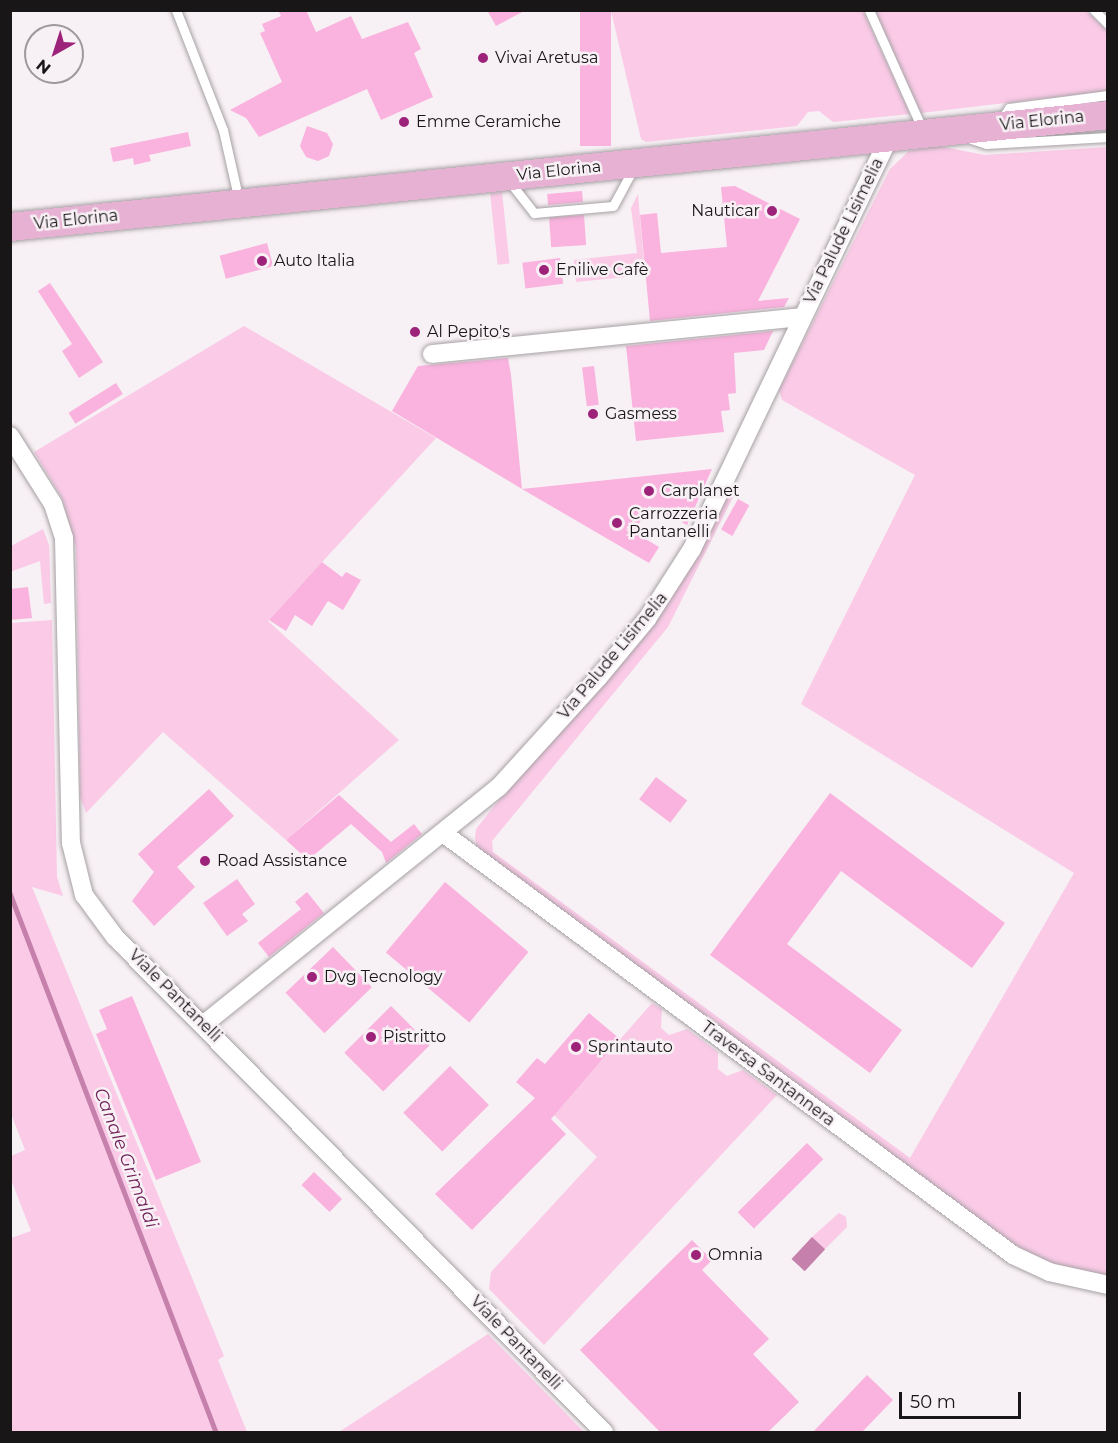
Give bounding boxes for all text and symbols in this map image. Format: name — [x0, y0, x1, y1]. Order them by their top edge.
north arrow — [24, 24, 84, 84]
place label: Vivai Aretusa — [495, 48, 598, 68]
marker: Vivai Aretusa — [476, 51, 490, 65]
text: N — [33, 55, 55, 78]
street label: Via Elorina — [999, 107, 1085, 135]
place label: Emme Ceramiche — [416, 112, 561, 132]
marker: Emme Ceramiche — [397, 115, 411, 129]
street label: Via Palude Lisimelia — [800, 155, 888, 307]
street label: Via Elorina — [516, 157, 602, 185]
place label: Nauticar — [691, 201, 760, 221]
marker: Nauticar — [765, 204, 779, 218]
street label: Via Elorina — [33, 206, 119, 234]
place label: Auto Italia — [274, 251, 355, 271]
marker: Auto Italia — [255, 254, 269, 268]
place label: Enilive Cafè — [556, 260, 648, 280]
marker: Enilive Cafè — [537, 263, 551, 277]
place label: Al Pepito's — [427, 322, 510, 342]
marker: Al Pepito's — [408, 325, 422, 339]
place label: Gasmess — [605, 404, 677, 424]
marker: Gasmess — [586, 407, 600, 421]
place label: Carplanet — [661, 481, 740, 501]
marker: Carplanet — [642, 484, 656, 498]
place label: Carrozzeria Pantanelli — [629, 504, 718, 542]
marker: Carrozzeria Pantanelli — [610, 516, 624, 530]
street label: Via Palude Lisimelia — [554, 589, 672, 723]
place label: Road Assistance — [217, 851, 347, 871]
marker: Road Assistance — [198, 854, 212, 868]
street label: Viale Pantanelli — [125, 946, 225, 1046]
place label: Dvg Tecnology — [324, 967, 443, 987]
marker: Dvg Tecnology — [305, 970, 319, 984]
street label: Traversa Santannera — [697, 1018, 839, 1130]
place label: Pistritto — [383, 1027, 446, 1047]
marker: Pistritto — [364, 1030, 378, 1044]
place label: Sprintauto — [588, 1037, 673, 1057]
marker: Sprintauto — [569, 1040, 583, 1054]
water label: Canale Grimaldi — [89, 1085, 163, 1231]
place label: Omnia — [708, 1245, 763, 1265]
marker: Omnia — [689, 1248, 703, 1262]
street label: Viale Pantanelli — [466, 1292, 566, 1394]
scale bar — [902, 1380, 1024, 1418]
text: 50 m — [910, 1391, 956, 1413]

